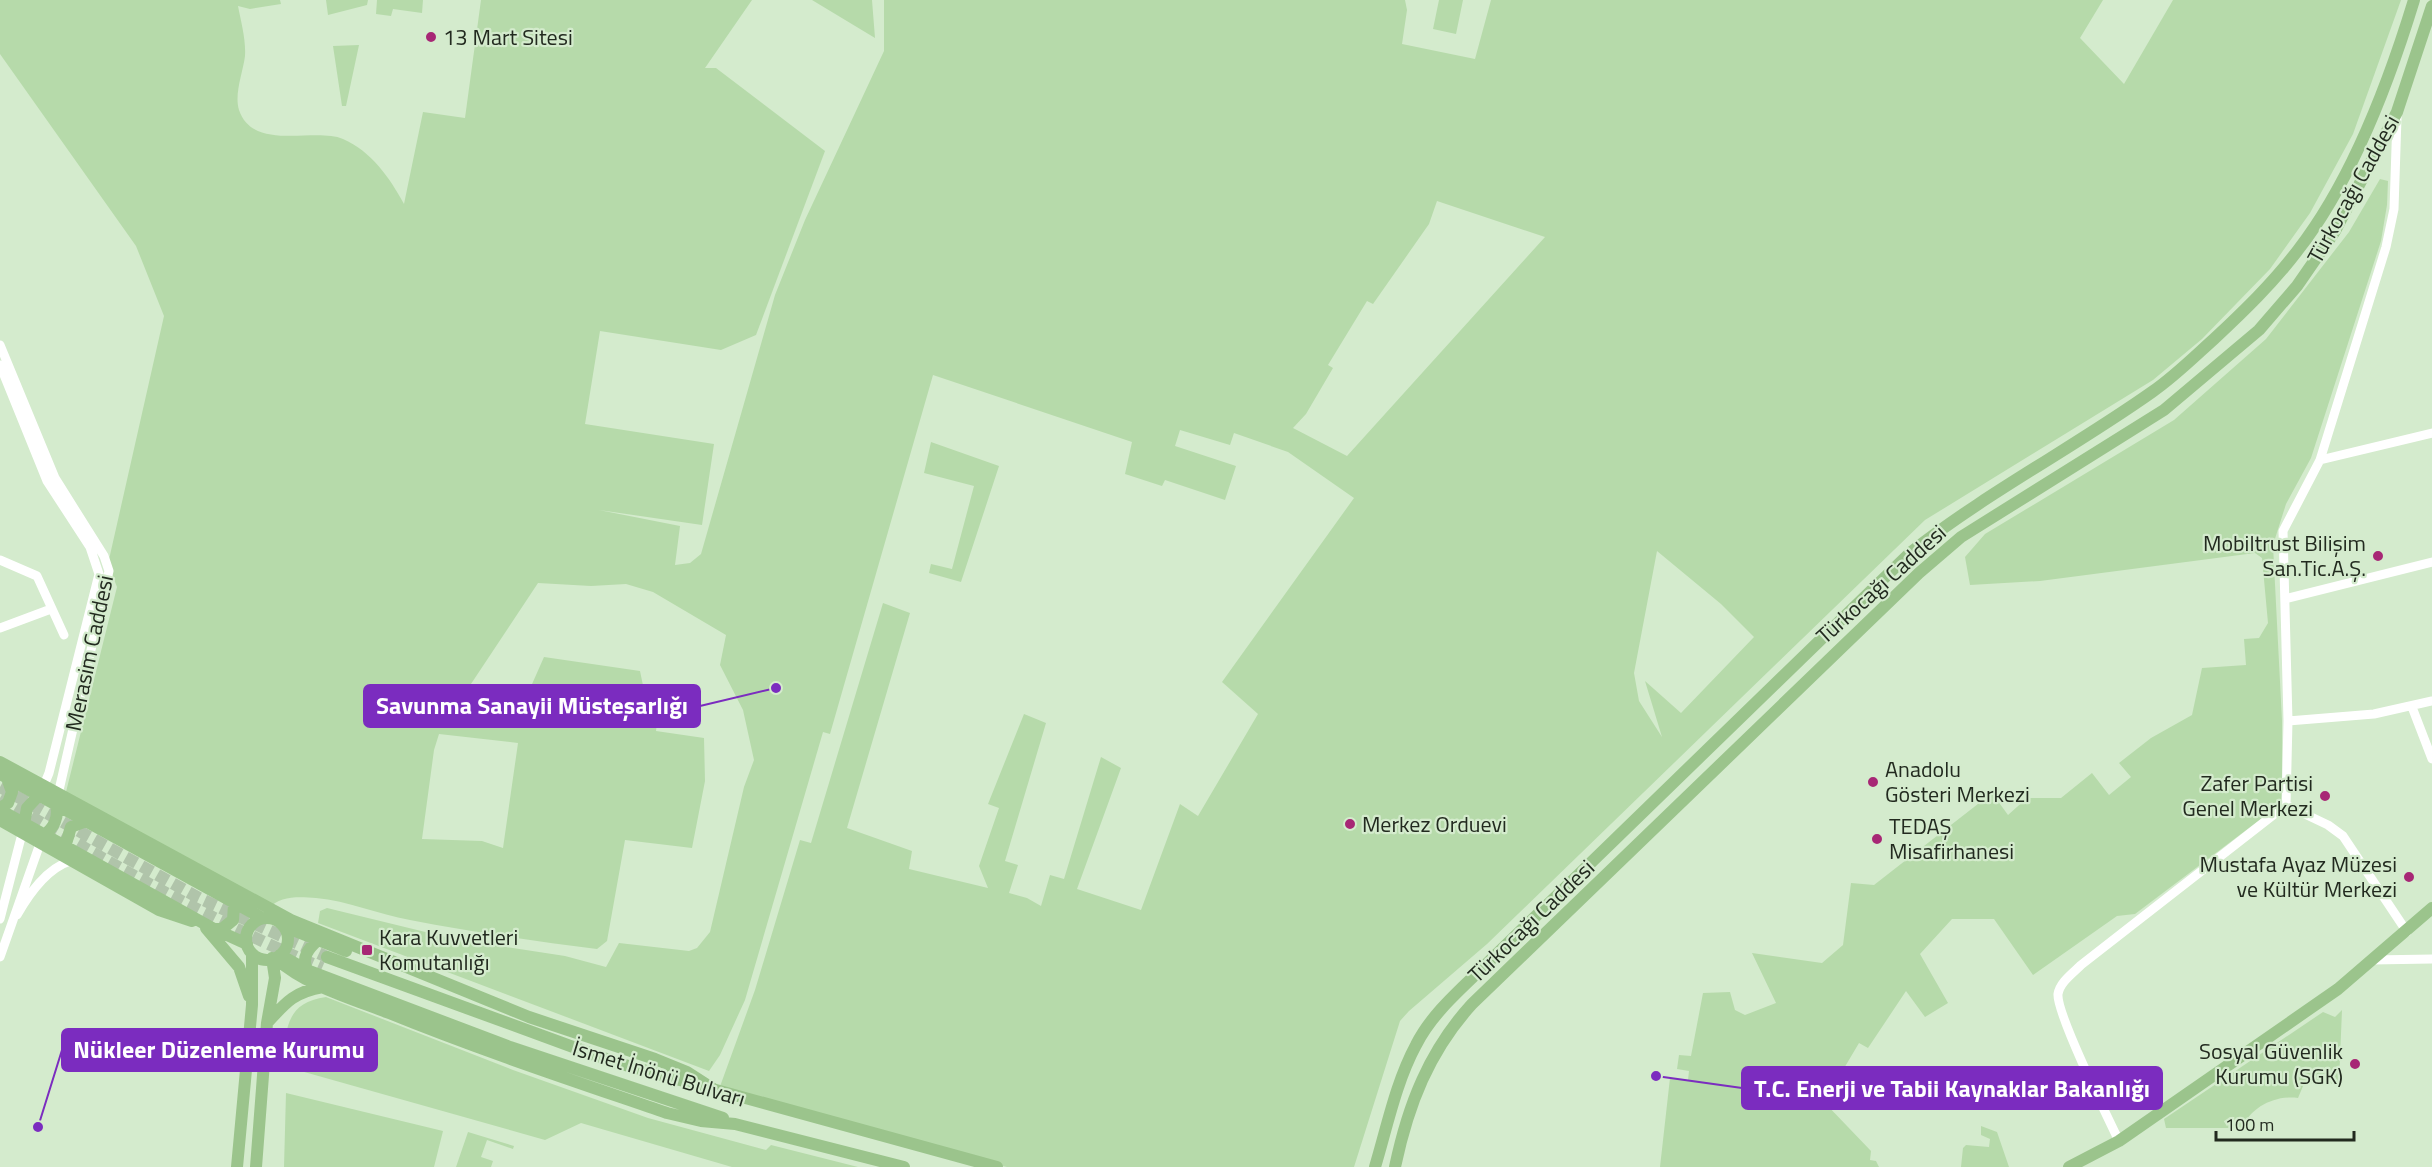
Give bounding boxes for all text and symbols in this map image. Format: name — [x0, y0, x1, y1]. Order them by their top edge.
place label: 13 Mart Sitesi — [443, 20, 573, 54]
marker: 13 Mart Sitesi — [424, 30, 438, 44]
street label: Türkocağı Caddesi — [2298, 109, 2408, 269]
street label: Türkocağı Caddesi — [1808, 516, 1954, 652]
place label: Mobiltrust Bilişim San.Tic.A.Ş. — [2203, 526, 2366, 585]
marker: Mobiltrust Bilişim San.Tic.A.Ş. — [2371, 549, 2385, 563]
street label: Merasim Caddesi — [56, 572, 122, 734]
callout: Savunma Sanayii Müsteşarlığı — [364, 685, 700, 727]
text: Savunma Sanayii Müsteşarlığı — [376, 687, 688, 723]
place label: Anadolu Gösteri Merkezi — [1885, 752, 2030, 811]
place label: Zafer Partisi Genel Merkezi — [2182, 766, 2313, 825]
marker: Anadolu Gösteri Merkezi — [1866, 775, 1880, 789]
marker: Zafer Partisi Genel Merkezi — [2318, 789, 2332, 803]
place label: Merkez Orduevi — [1362, 807, 1507, 841]
place label: TEDAŞ Misafirhanesi — [1889, 809, 2014, 868]
marker: Merkez Orduevi — [1343, 817, 1357, 831]
marker: TEDAŞ Misafirhanesi — [1870, 832, 1884, 846]
place label: Mustafa Ayaz Müzesi ve Kültür Merkezi — [2199, 847, 2397, 906]
street label: Türkocağı Caddesi — [1460, 852, 1602, 990]
marker: Mustafa Ayaz Müzesi ve Kültür Merkezi — [2402, 870, 2416, 884]
place label: Kara Kuvvetleri Komutanlığı — [379, 920, 518, 979]
marker: Kara Kuvvetleri Komutanlığı — [360, 943, 374, 957]
callout: Nükleer Düzenleme Kurumu — [62, 1029, 377, 1071]
text: Nükleer Düzenleme Kurumu — [73, 1031, 365, 1067]
street label: İsmet İnönü Bulvarı — [568, 1031, 750, 1115]
place label: Sosyal Güvenlik Kurumu (SGK) — [2199, 1034, 2343, 1093]
marker: Sosyal Güvenlik Kurumu (SGK) — [2348, 1057, 2362, 1071]
callout: T.C. Enerji ve Tabii Kaynaklar Bakanlığı — [1742, 1067, 2162, 1109]
text: T.C. Enerji ve Tabii Kaynaklar Bakanlığı — [1754, 1070, 2150, 1106]
scale bar — [2216, 1104, 2354, 1142]
text: 100 m — [2225, 1111, 2274, 1138]

